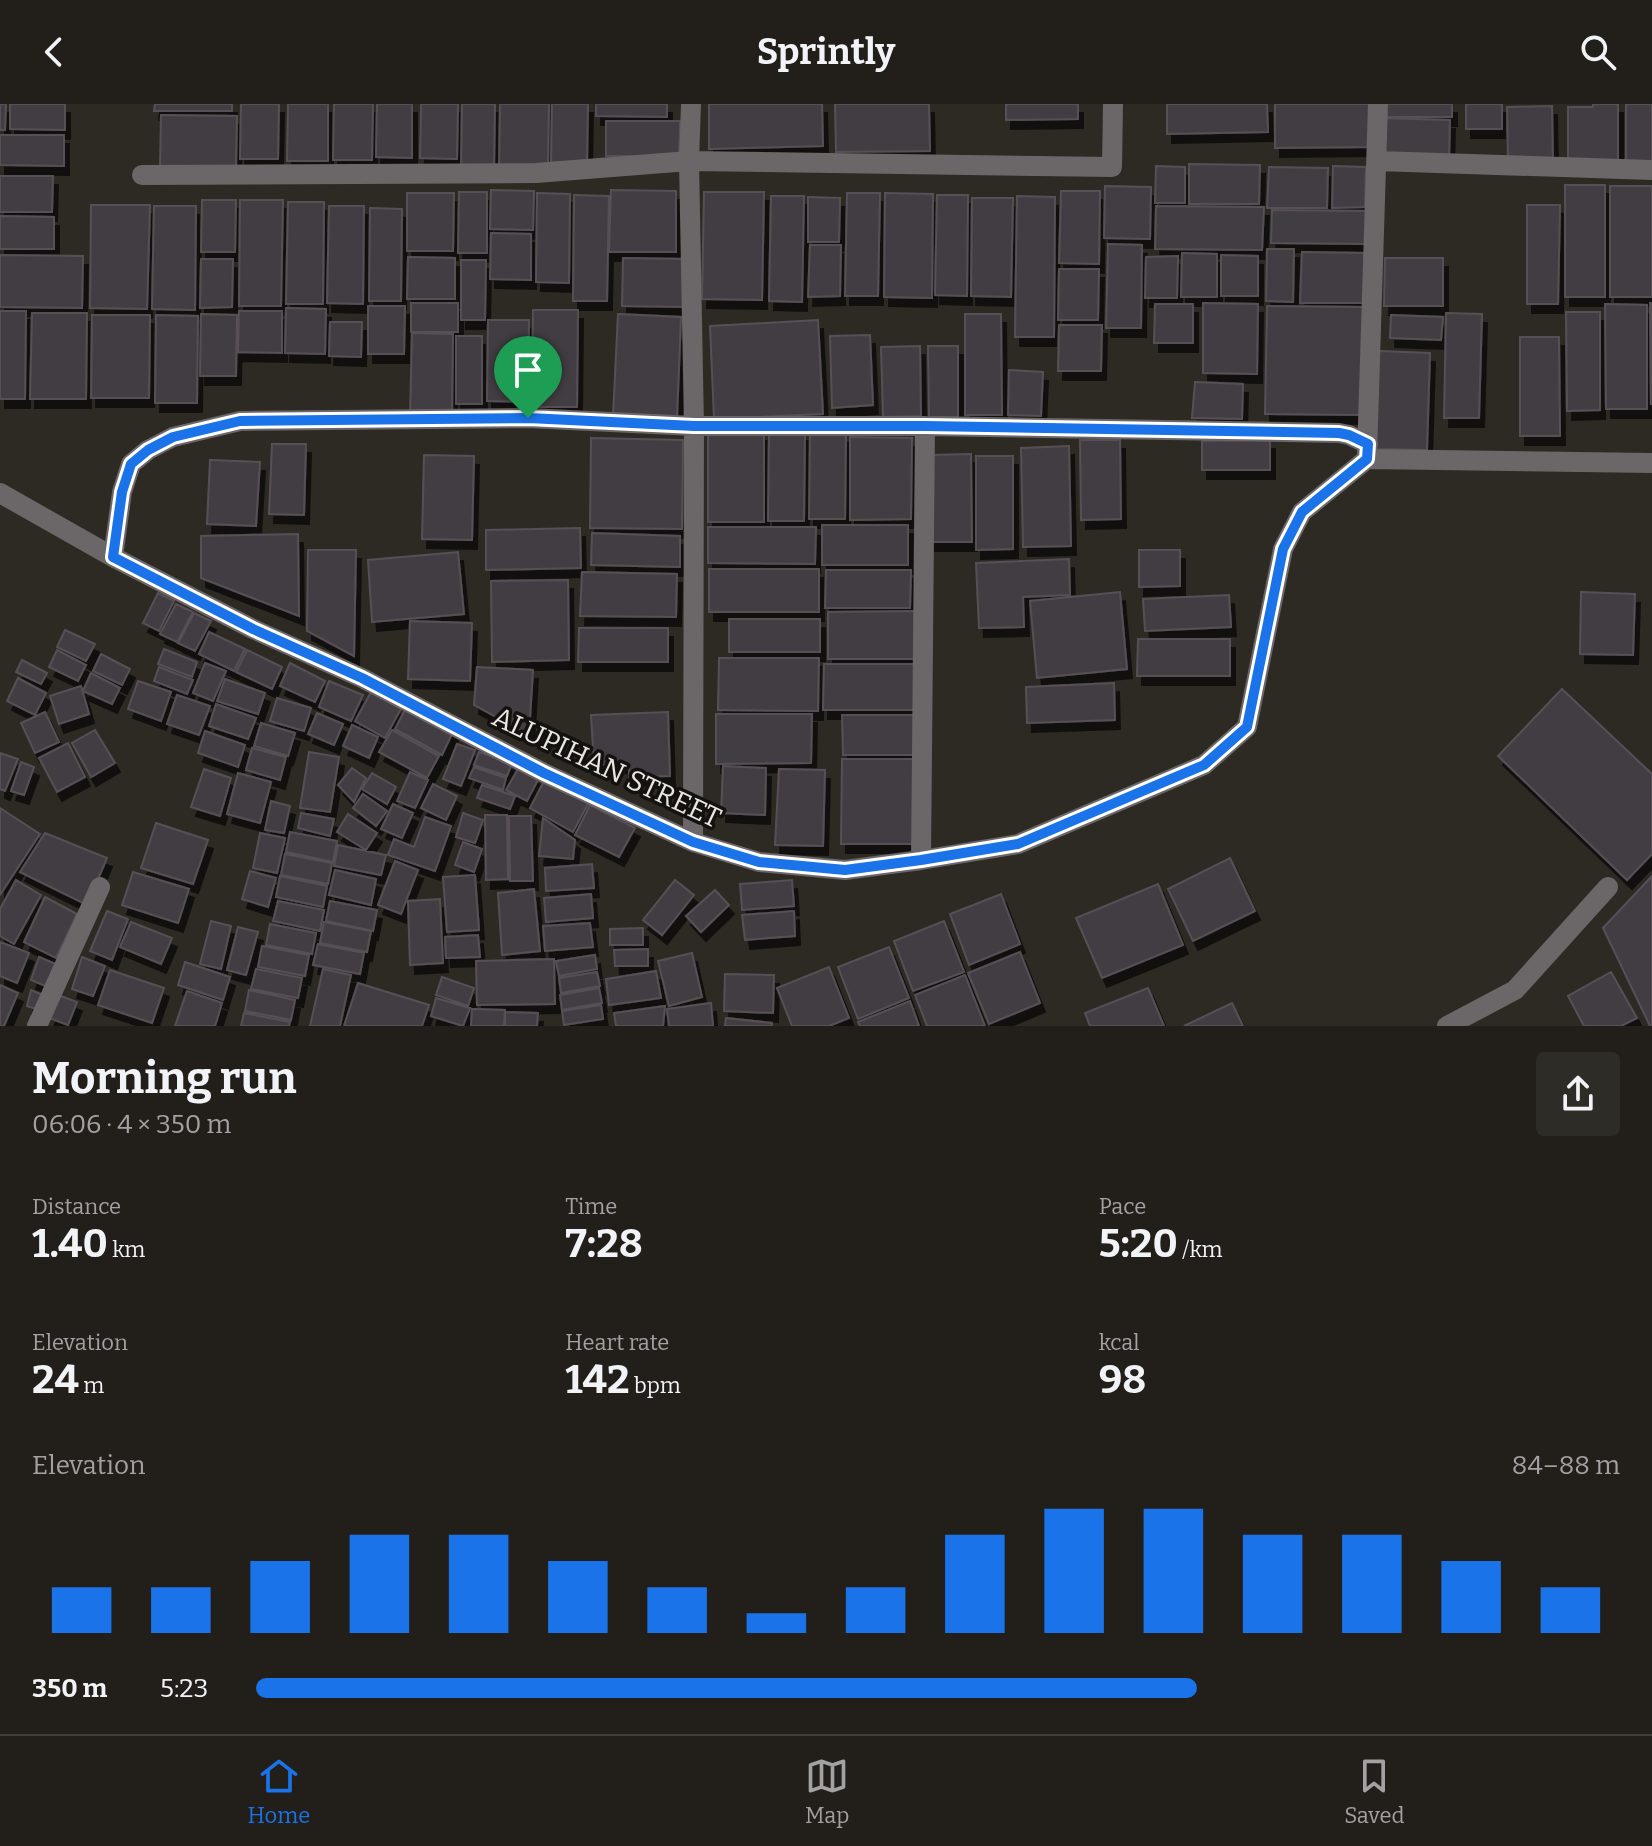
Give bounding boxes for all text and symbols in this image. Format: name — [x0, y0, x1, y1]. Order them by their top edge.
icon: back — [32, 30, 76, 74]
text: Sprintly — [757, 30, 895, 74]
icon: search — [1576, 30, 1620, 74]
pin — [494, 336, 562, 418]
icon: arrive — [506, 348, 550, 392]
street label: ALUPIHAN STREET — [487, 700, 726, 835]
text: Morning run — [32, 1052, 296, 1105]
button: share — [1536, 1052, 1620, 1136]
text: 06:06 · 4 × 350 m — [32, 1109, 231, 1140]
text: Distance — [32, 1193, 121, 1220]
text: Time — [565, 1193, 617, 1220]
text: Pace — [1099, 1193, 1146, 1220]
text: 1.40 — [32, 1220, 108, 1268]
text: 7:28 — [565, 1220, 643, 1268]
text: 5:20 — [1099, 1220, 1178, 1268]
text: km — [108, 1236, 145, 1263]
text: /km — [1178, 1236, 1223, 1263]
text: Elevation — [32, 1329, 128, 1356]
text: Heart rate — [565, 1329, 669, 1356]
text: kcal — [1099, 1329, 1140, 1356]
text: 24 — [32, 1356, 79, 1404]
text: 142 — [565, 1356, 630, 1404]
text: 98 — [1099, 1356, 1146, 1404]
text: m — [79, 1372, 104, 1399]
text: bpm — [630, 1372, 681, 1399]
text: Elevation — [32, 1450, 145, 1481]
text: 84–88 m — [1512, 1450, 1620, 1481]
text: 350 m — [32, 1673, 107, 1704]
text: 5:23 — [160, 1673, 208, 1704]
tab: Home — [247, 1754, 310, 1829]
tab: Map — [805, 1754, 849, 1829]
tab: Saved — [1344, 1754, 1405, 1829]

